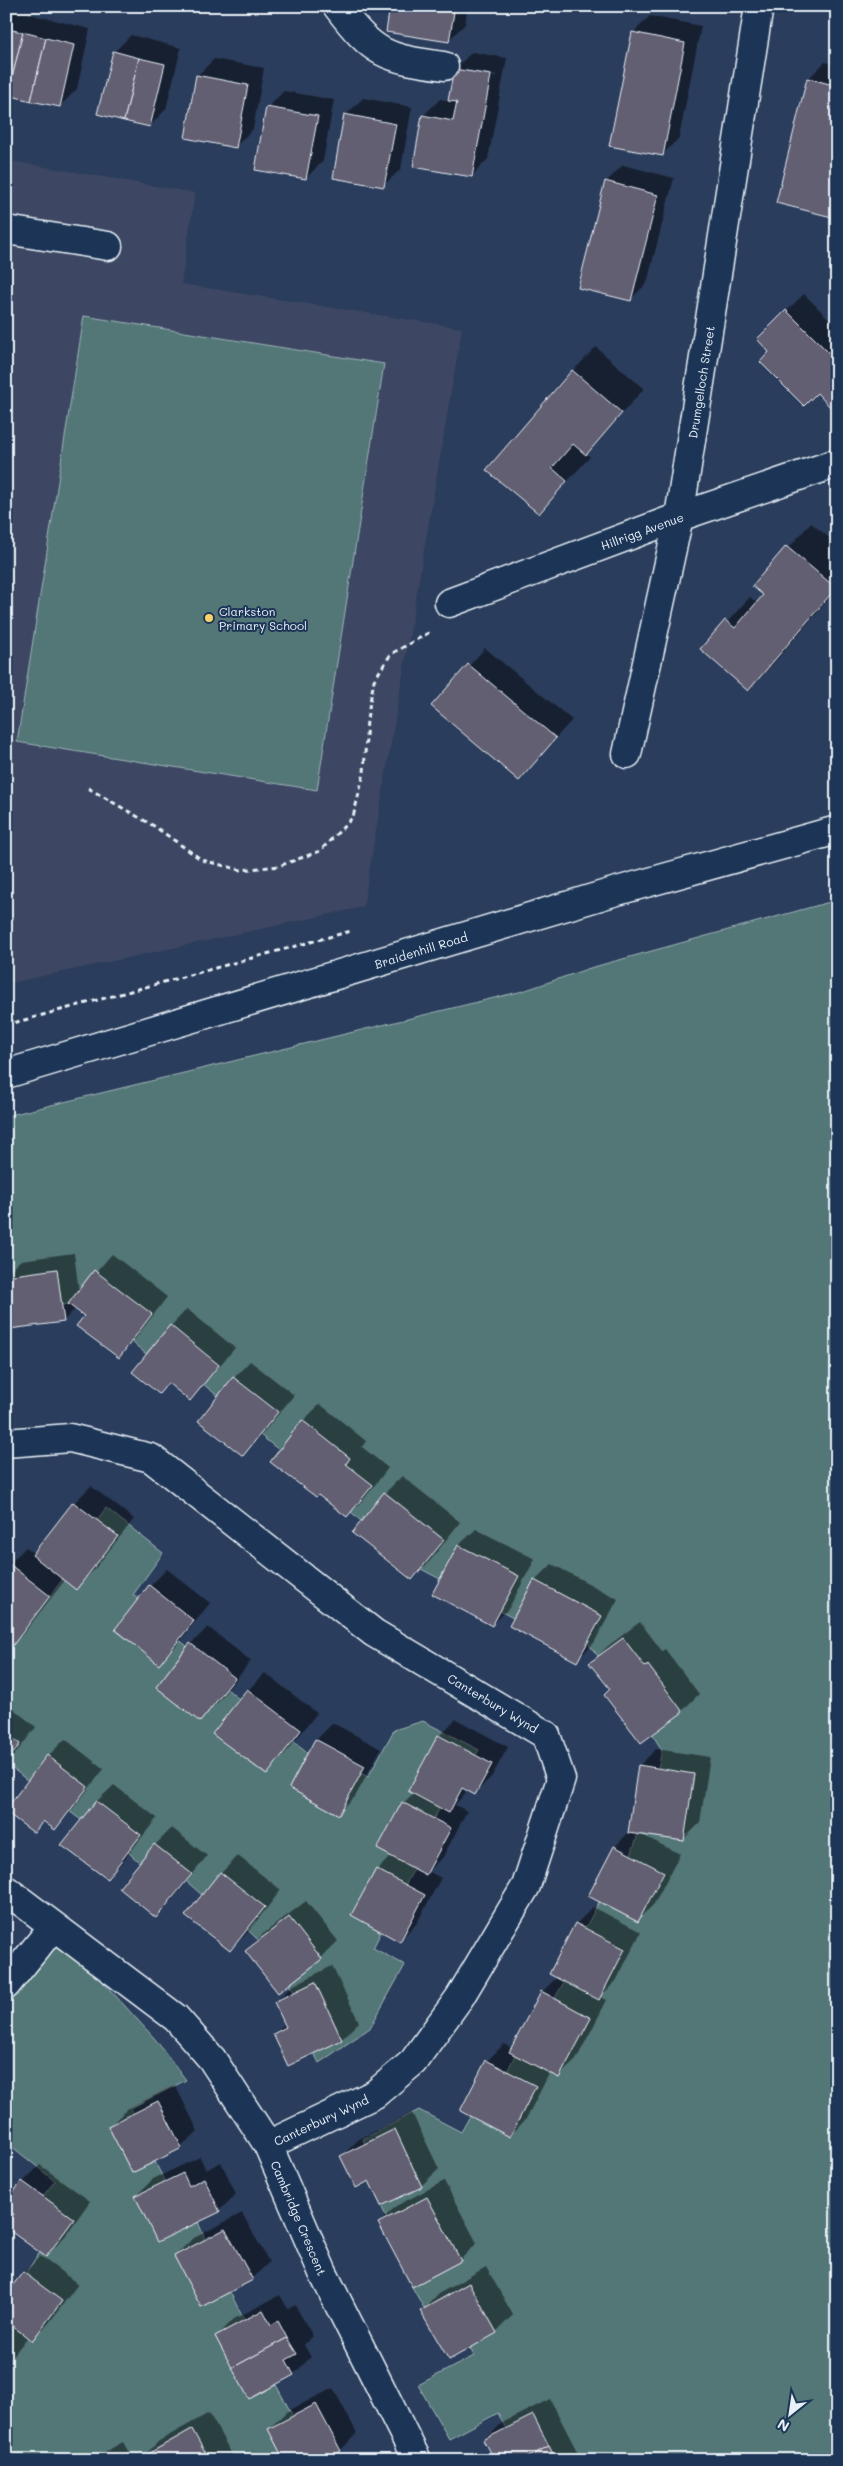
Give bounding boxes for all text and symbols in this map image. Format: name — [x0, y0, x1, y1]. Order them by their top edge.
street label: Drumgelloch Street — [684, 325, 718, 439]
street label: Hillrigg Avenue — [598, 509, 686, 553]
place label: Clarkston Primary School — [219, 603, 307, 633]
marker: Clarkston Primary School — [203, 612, 215, 624]
street label: Braidenhill Road — [373, 928, 470, 972]
street label: Canterbury Wynd — [445, 1670, 542, 1737]
street label: Canterbury Wynd — [271, 2091, 371, 2149]
street label: Cambridge Crescent — [268, 2158, 330, 2278]
north arrow — [766, 2388, 816, 2438]
text: N — [774, 2415, 793, 2437]

